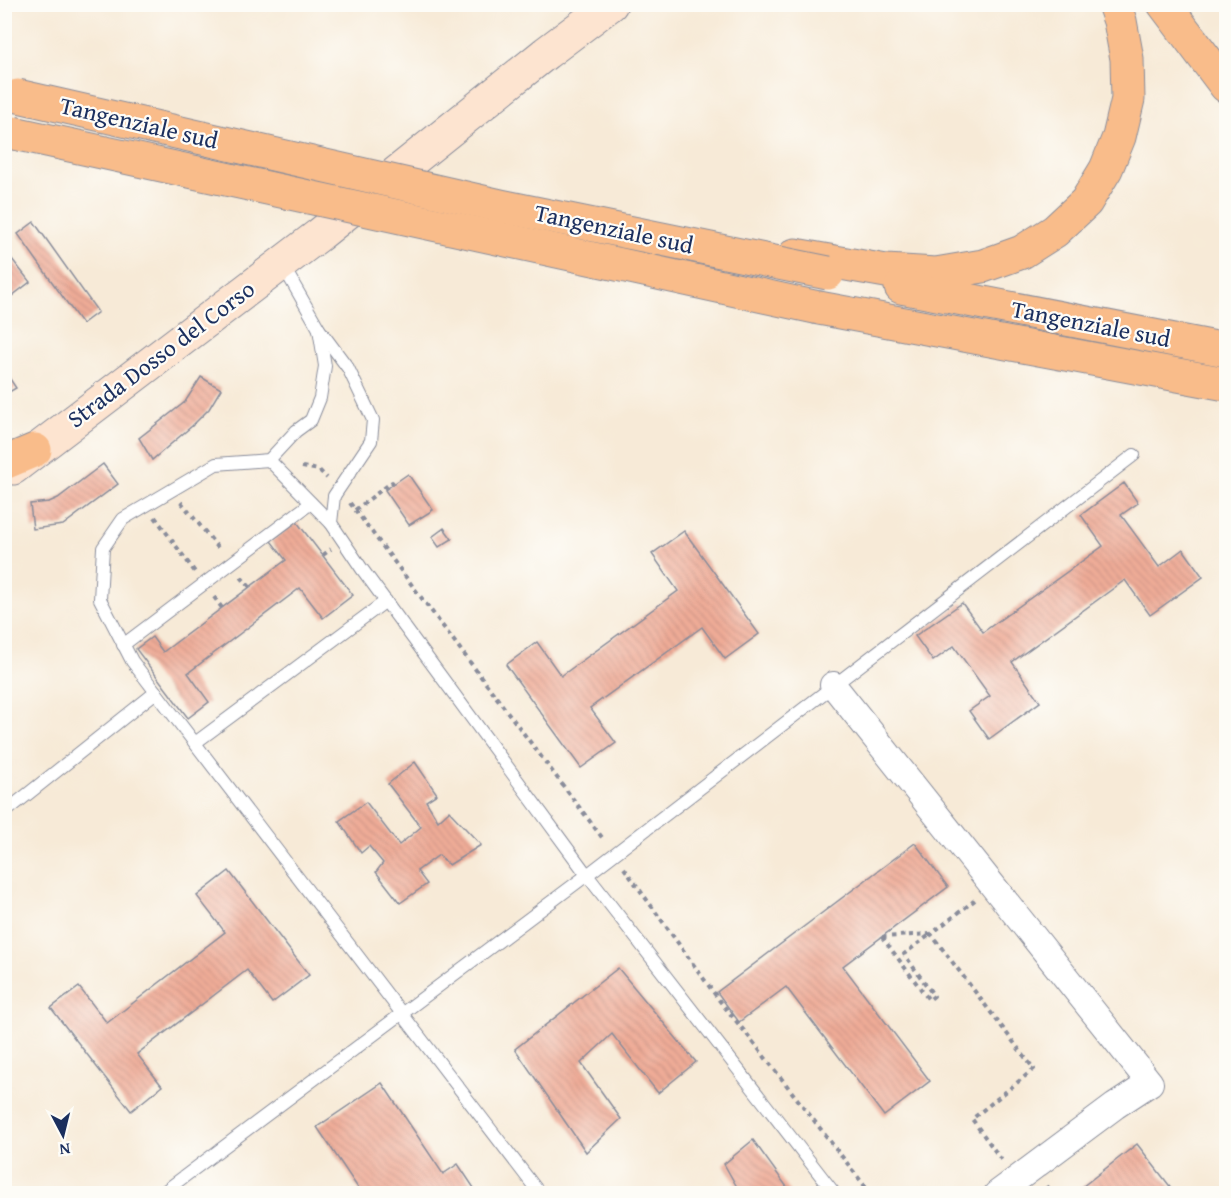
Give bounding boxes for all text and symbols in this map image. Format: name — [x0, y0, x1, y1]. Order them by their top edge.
street label: Tangenziale sud — [57, 87, 222, 158]
street label: Tangenziale sud — [532, 195, 697, 262]
street label: Strada Dosso del Corso — [59, 271, 262, 436]
street label: Tangenziale sud — [1009, 291, 1174, 356]
north arrow — [33, 1105, 93, 1165]
text: N — [58, 1137, 72, 1162]

